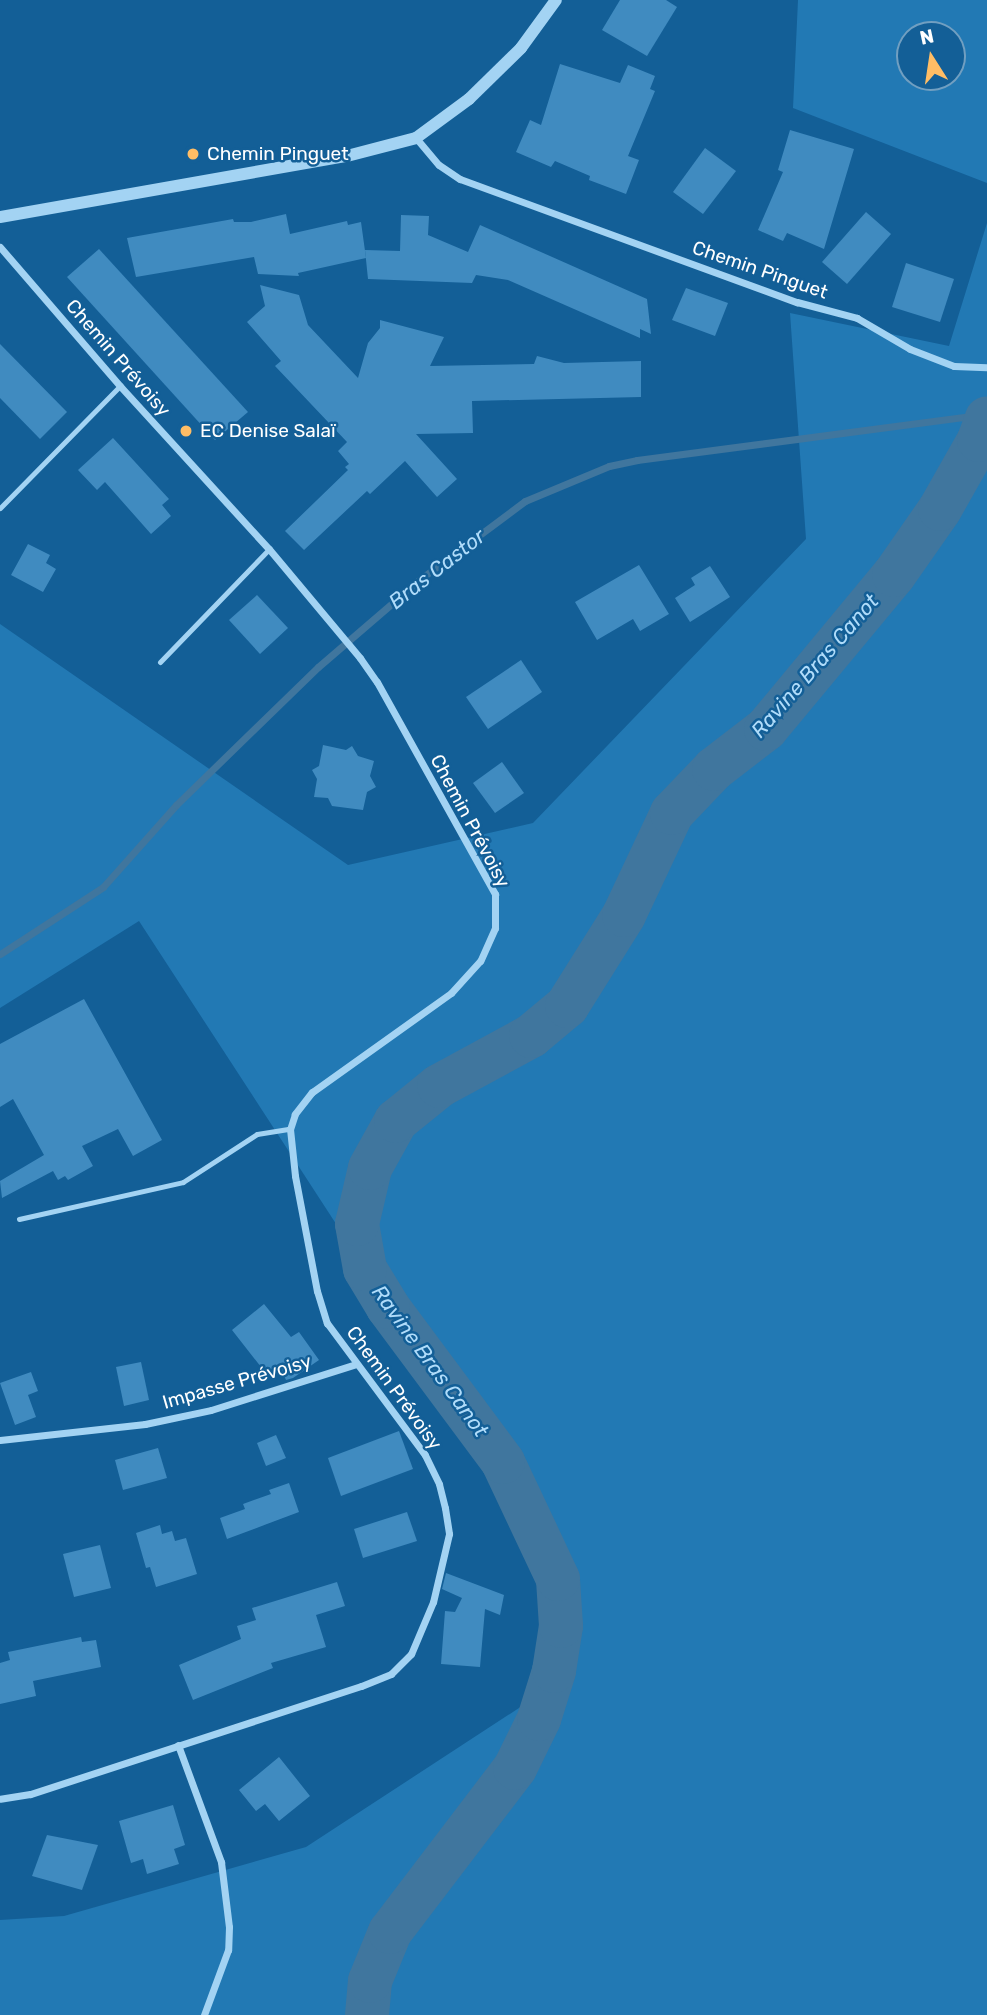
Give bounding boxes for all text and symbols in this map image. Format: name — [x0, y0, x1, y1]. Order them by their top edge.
north arrow — [896, 21, 966, 91]
text: N — [918, 24, 936, 50]
place label: Chemin Pinguet — [207, 143, 349, 165]
marker: Chemin Pinguet — [185, 146, 201, 162]
street label: Chemin Pinguet — [689, 236, 831, 304]
street label: Chemin Prévoisy — [61, 295, 175, 421]
place label: EC Denise Salaï — [200, 420, 336, 442]
marker: EC Denise Salaï — [178, 423, 194, 439]
water label: Bras Castor — [384, 524, 490, 614]
water label: Ravine Bras Canot — [746, 589, 884, 743]
street label: Chemin Prévoisy — [425, 751, 515, 891]
water label: Ravine Bras Canot — [366, 1280, 494, 1442]
street label: Chemin Prévoisy — [341, 1322, 447, 1454]
street label: Impasse Prévoisy — [160, 1350, 314, 1414]

